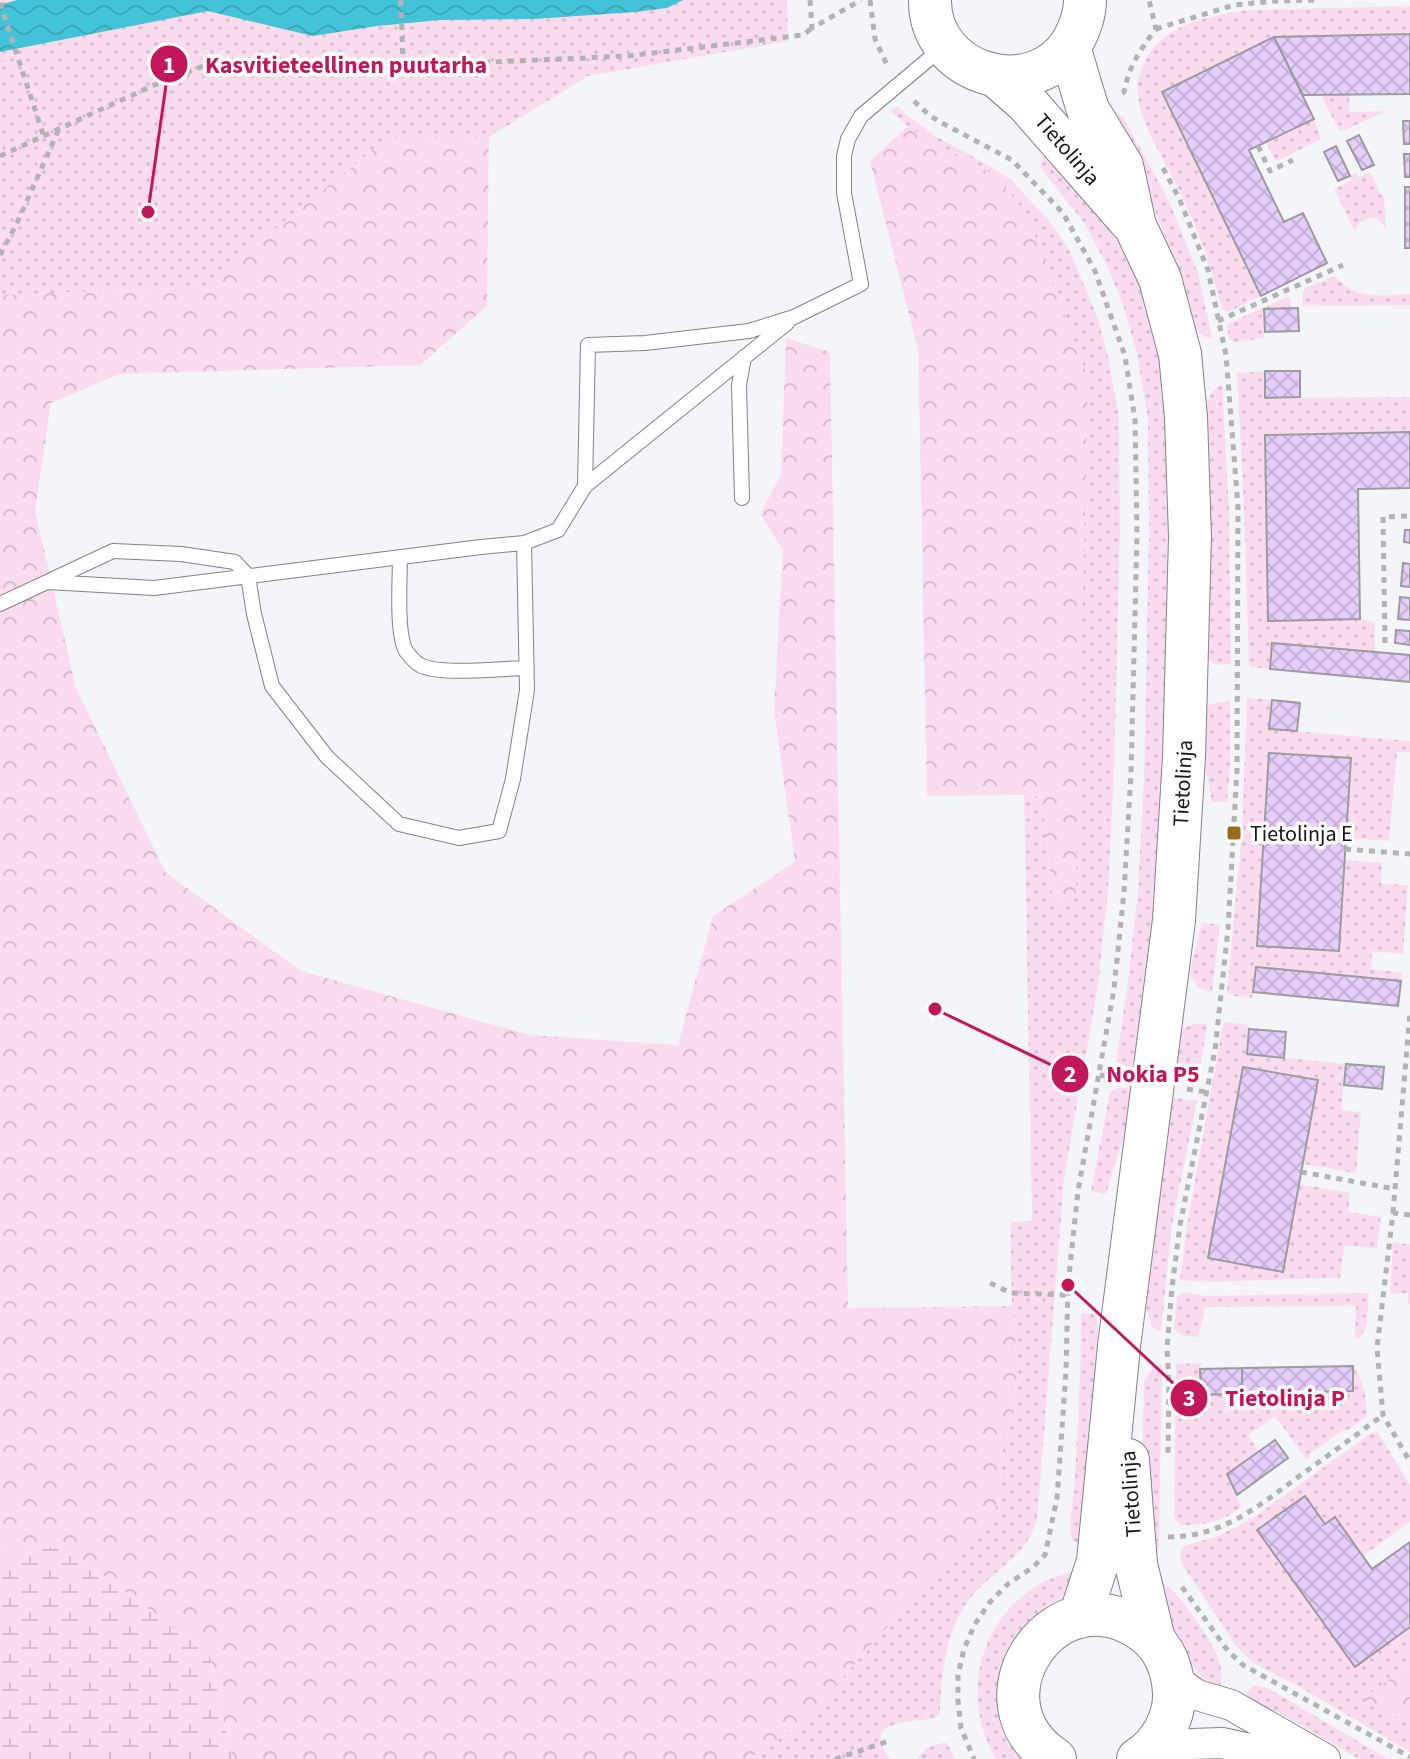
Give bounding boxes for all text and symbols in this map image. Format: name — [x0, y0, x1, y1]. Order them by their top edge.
callout: Kasvitieteellinen puutarha — [149, 40, 503, 88]
text: 1 — [163, 48, 175, 83]
text: Kasvitieteellinen puutarha — [205, 48, 487, 83]
street label: Tietolinja — [1027, 107, 1108, 193]
street label: Tietolinja — [1165, 739, 1201, 827]
place label: Tietolinja E — [1250, 818, 1353, 850]
marker: Tietolinja E — [1225, 824, 1243, 842]
callout: Nokia P5 — [1050, 1050, 1216, 1098]
text: 2 — [1064, 1057, 1076, 1092]
text: Nokia P5 — [1106, 1057, 1200, 1092]
callout: Tietolinja P — [1169, 1374, 1361, 1422]
text: 3 — [1183, 1381, 1195, 1416]
text: Tietolinja P — [1225, 1381, 1345, 1416]
street label: Tietolinja — [1112, 1450, 1150, 1538]

